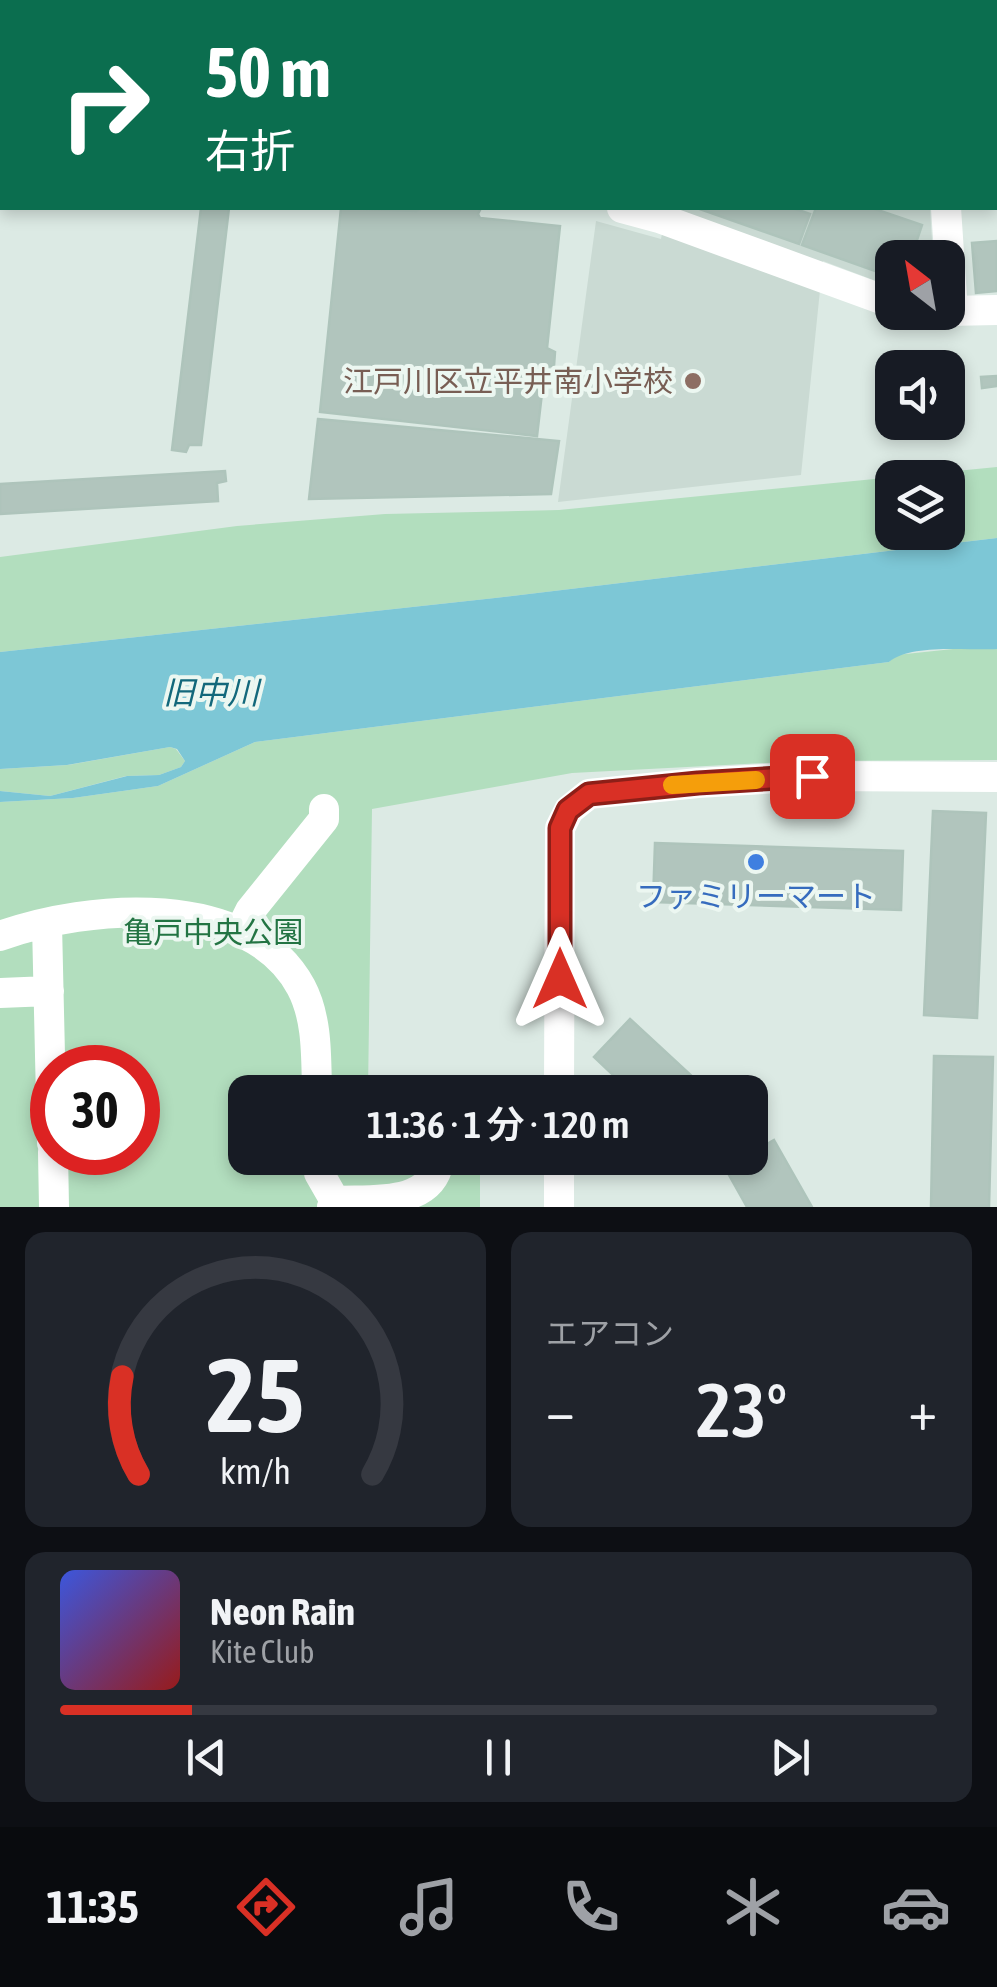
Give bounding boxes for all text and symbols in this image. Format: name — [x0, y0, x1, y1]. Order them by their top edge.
text: 50 m — [205, 32, 331, 112]
icon: right — [40, 40, 170, 170]
text: 右折 — [205, 125, 295, 177]
north arrow — [875, 240, 965, 330]
map controls — [875, 240, 965, 550]
button: sound — [875, 350, 965, 440]
place label: 江戸川区立平井南小学校 — [343, 364, 673, 398]
marker: 江戸川区立平井南小学校 — [682, 370, 704, 392]
button: layers — [875, 460, 965, 550]
water label: 旧中川 — [163, 674, 262, 711]
pin — [770, 734, 855, 819]
icon: arrive — [785, 749, 840, 804]
marker: ファミリーマート — [745, 851, 767, 873]
place label: ファミリーマート — [636, 879, 876, 913]
park label: 亀戸中央公園 — [123, 915, 303, 949]
position arrow — [508, 927, 612, 1031]
speed limit sign: 30 — [30, 1045, 160, 1175]
text: 11:36 · 1 分 · 120 m — [367, 1103, 629, 1146]
text: エアコン — [546, 1315, 674, 1352]
text: 25 — [207, 1335, 304, 1454]
text: 23° — [696, 1367, 787, 1453]
text: − — [546, 1379, 575, 1442]
text: + — [908, 1379, 937, 1442]
text: km/h — [220, 1451, 291, 1492]
text: Neon Rain — [210, 1590, 355, 1633]
text: Kite Club — [210, 1633, 314, 1670]
icon: previous — [179, 1730, 234, 1785]
icon: pause — [471, 1730, 526, 1785]
icon: next — [763, 1730, 818, 1785]
icon: directions — [231, 1872, 301, 1942]
icon: music — [394, 1872, 464, 1942]
icon: phone — [556, 1872, 626, 1942]
icon: climate — [718, 1872, 788, 1942]
icon: car — [881, 1872, 951, 1942]
text: 11:35 — [46, 1881, 139, 1933]

